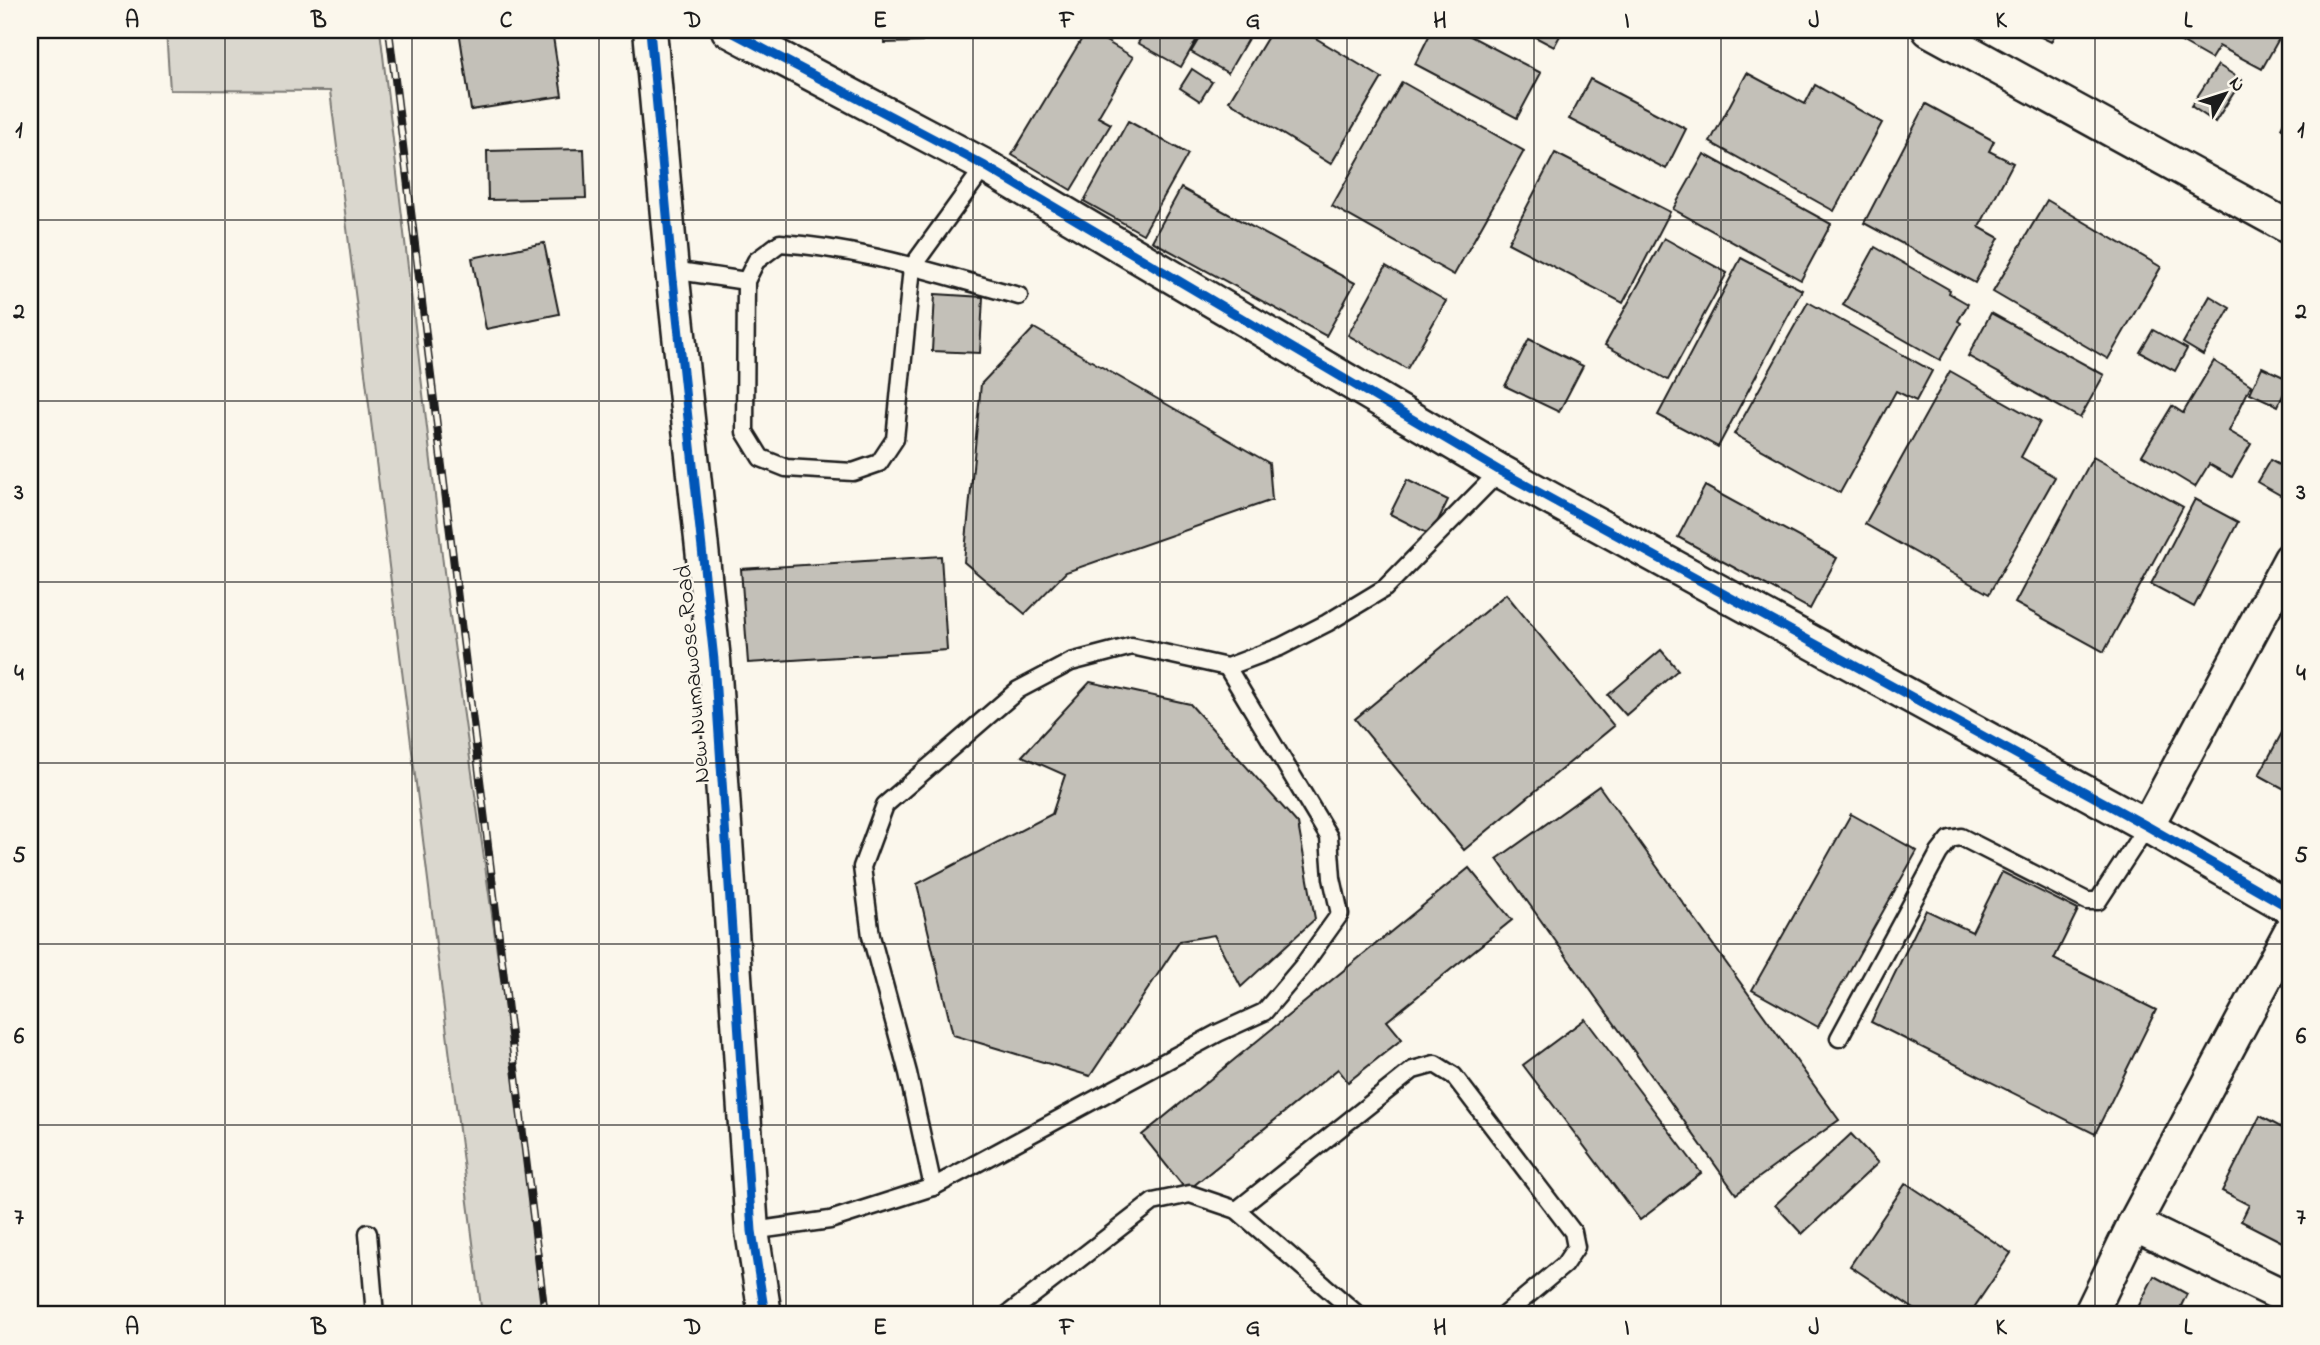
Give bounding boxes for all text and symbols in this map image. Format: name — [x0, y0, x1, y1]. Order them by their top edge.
text: A — [125, 5, 139, 38]
text: B — [310, 5, 327, 38]
text: C — [500, 5, 513, 38]
text: D — [684, 5, 701, 38]
text: E — [873, 5, 887, 38]
text: F — [1059, 5, 1075, 38]
text: G — [1246, 5, 1260, 38]
text: H — [1433, 5, 1447, 38]
text: I — [1624, 5, 1630, 38]
text: J — [1808, 5, 1820, 38]
text: K — [1995, 5, 2007, 38]
text: L — [2184, 5, 2193, 38]
north arrow — [2190, 60, 2260, 130]
text: N — [2222, 71, 2251, 98]
text: 1 — [15, 115, 23, 148]
text: 1 — [2297, 115, 2305, 148]
text: 2 — [12, 296, 25, 329]
text: 2 — [2294, 296, 2307, 329]
text: 3 — [13, 477, 24, 510]
text: 3 — [2295, 477, 2306, 510]
street label: New Numawose Road — [667, 563, 721, 785]
text: 4 — [14, 658, 24, 691]
text: 4 — [2296, 658, 2306, 691]
text: 5 — [12, 840, 26, 873]
text: 5 — [2294, 840, 2308, 873]
text: 6 — [14, 1021, 25, 1054]
text: 6 — [2296, 1021, 2307, 1054]
text: 7 — [14, 1202, 24, 1235]
text: 7 — [2296, 1202, 2306, 1235]
text: A — [125, 1312, 139, 1345]
text: B — [310, 1312, 327, 1345]
text: C — [500, 1312, 513, 1345]
text: D — [684, 1312, 701, 1345]
text: E — [873, 1312, 887, 1345]
text: F — [1059, 1312, 1075, 1345]
text: G — [1246, 1312, 1260, 1345]
text: H — [1433, 1312, 1447, 1345]
text: I — [1624, 1312, 1630, 1345]
text: J — [1808, 1312, 1820, 1345]
text: K — [1995, 1312, 2007, 1345]
text: L — [2184, 1312, 2193, 1345]

